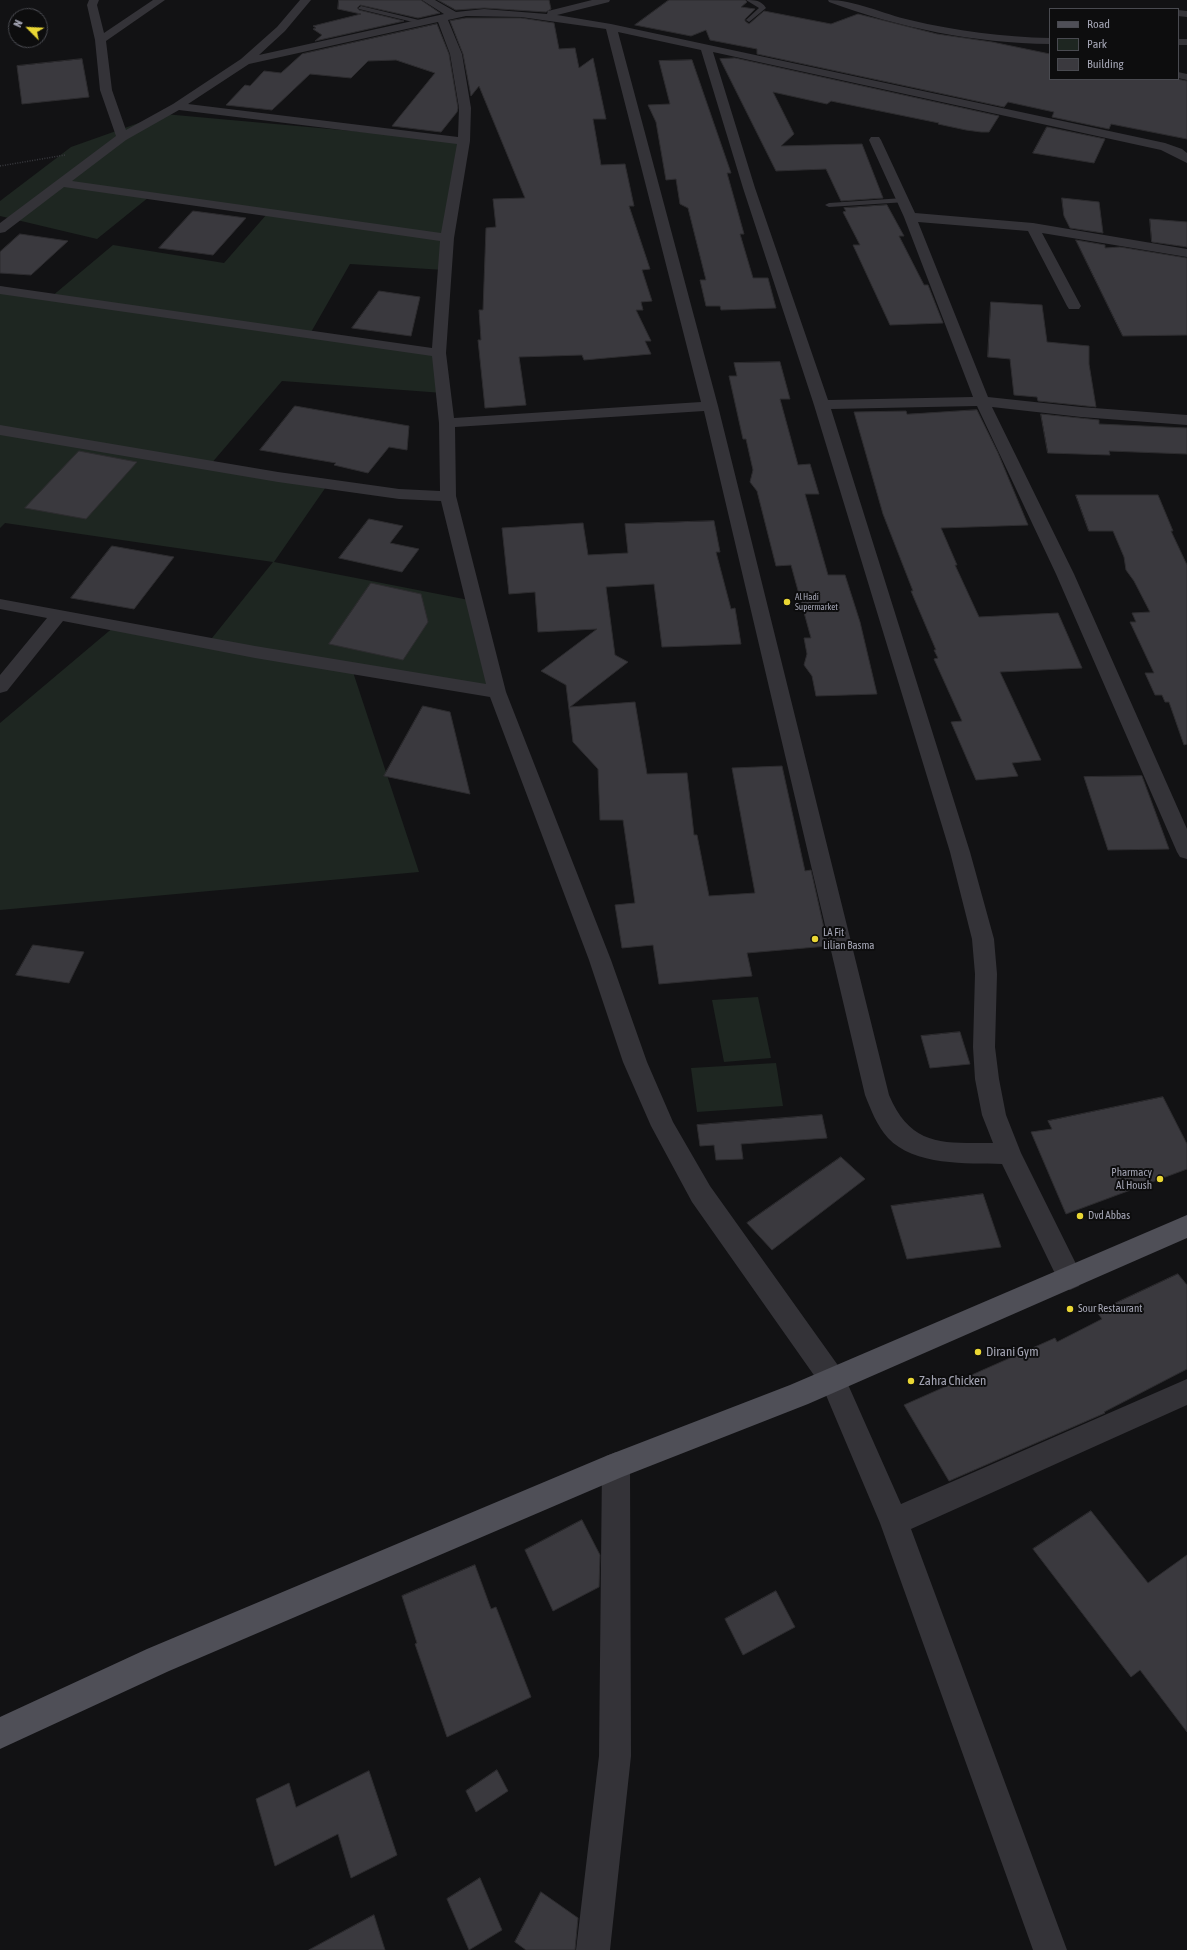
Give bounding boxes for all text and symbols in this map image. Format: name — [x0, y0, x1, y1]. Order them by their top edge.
north arrow — [8, 8, 48, 48]
legend — [1049, 8, 1179, 80]
text: Road — [1087, 17, 1110, 31]
text: N — [11, 18, 25, 29]
text: Park — [1087, 37, 1107, 51]
text: Building — [1087, 57, 1124, 71]
place label: Al Hadi Supermarket — [795, 592, 838, 613]
marker: Al Hadi Supermarket — [782, 597, 792, 607]
place label: LA Fit Lilian Basma — [823, 926, 874, 952]
marker: LA Fit Lilian Basma — [810, 934, 820, 944]
place label: Pharmacy Al Housh — [1111, 1166, 1152, 1192]
marker: Pharmacy Al Housh — [1155, 1174, 1165, 1184]
place label: Dvd Abbas — [1088, 1209, 1130, 1223]
marker: Dvd Abbas — [1075, 1211, 1085, 1221]
place label: Sour Restaurant — [1078, 1302, 1142, 1316]
marker: Sour Restaurant — [1065, 1304, 1075, 1314]
place label: Dirani Gym — [986, 1344, 1039, 1360]
marker: Dirani Gym — [973, 1347, 983, 1357]
place label: Zahra Chicken — [919, 1373, 986, 1389]
marker: Zahra Chicken — [906, 1376, 916, 1386]

